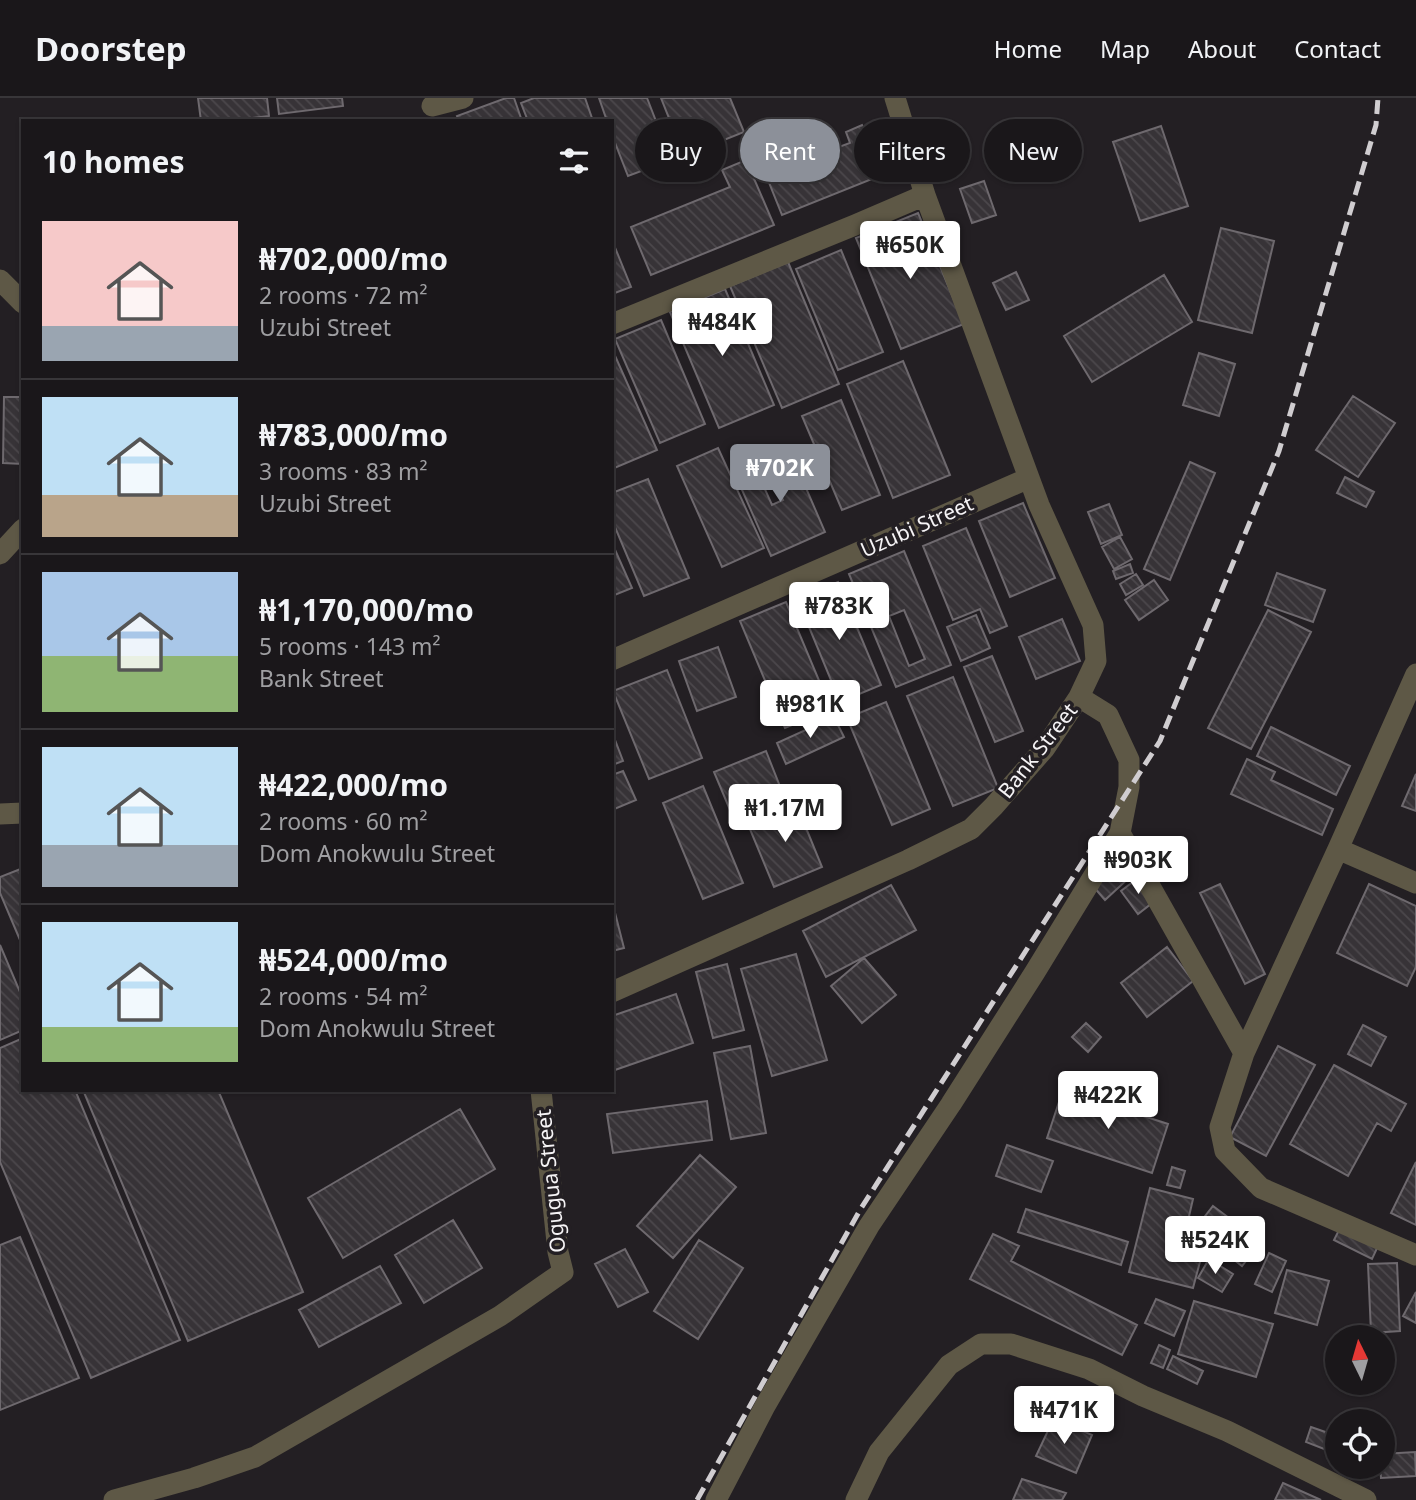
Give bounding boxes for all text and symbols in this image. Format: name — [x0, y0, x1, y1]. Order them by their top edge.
text: Doorstep — [35, 26, 187, 71]
text: Home — [994, 32, 1062, 65]
text: Map — [1100, 32, 1150, 65]
text: About — [1188, 32, 1256, 65]
text: Contact — [1294, 32, 1381, 65]
chip: Buy — [635, 119, 726, 182]
chip: Rent — [740, 119, 840, 182]
chip: Filters — [854, 119, 970, 182]
chip: New — [984, 119, 1082, 182]
text: 10 homes — [42, 141, 185, 182]
icon: filters — [555, 142, 593, 180]
pin: ₦650K — [861, 222, 959, 281]
text: ₦650K — [876, 228, 944, 260]
text: ₦702,000/mo — [259, 238, 448, 279]
icon: home — [98, 249, 182, 333]
text: 2 rooms · 72 m² — [259, 279, 428, 311]
pin: ₦484K — [673, 299, 771, 358]
text: ₦484K — [688, 305, 756, 337]
text: Uzubi Street — [259, 311, 391, 343]
text: ₦783,000/mo — [259, 414, 448, 455]
icon: home — [98, 425, 182, 509]
pin: ₦702K — [731, 444, 829, 504]
text: ₦702K — [746, 451, 814, 483]
text: 3 rooms · 83 m² — [259, 455, 428, 487]
text: Uzubi Street — [259, 487, 391, 519]
street label: Uzubi Street — [856, 489, 978, 563]
pin: ₦783K — [790, 582, 888, 642]
text: ₦1,170,000/mo — [259, 589, 474, 630]
text: ₦783K — [805, 589, 873, 621]
icon: home — [98, 600, 182, 684]
text: 5 rooms · 143 m² — [259, 630, 441, 662]
text: Bank Street — [259, 662, 384, 694]
pin: ₦981K — [761, 680, 859, 740]
text: ₦981K — [776, 687, 844, 719]
street label: Bank Street — [991, 697, 1084, 804]
text: ₦422,000/mo — [259, 764, 448, 805]
icon: home — [98, 775, 182, 859]
pin: ₦1.17M — [728, 784, 842, 844]
text: ₦1.17M — [745, 791, 825, 823]
text: 2 rooms · 60 m² — [259, 805, 428, 837]
pin: ₦903K — [1089, 836, 1187, 896]
text: Dom Anokwulu Street — [259, 837, 495, 869]
text: ₦903K — [1104, 843, 1172, 875]
text: ₦524,000/mo — [259, 939, 448, 980]
icon: home — [98, 950, 182, 1034]
text: 2 rooms · 54 m² — [259, 980, 428, 1012]
text: Dom Anokwulu Street — [259, 1012, 495, 1044]
pin: ₦422K — [1059, 1072, 1157, 1131]
text: ₦422K — [1074, 1078, 1142, 1110]
street label: Ogugua Street — [529, 1108, 571, 1254]
pin: ₦524K — [1166, 1216, 1264, 1276]
text: ₦524K — [1181, 1223, 1249, 1255]
north arrow — [1325, 1325, 1395, 1395]
map controls — [1325, 1325, 1395, 1479]
pin: ₦471K — [1015, 1386, 1113, 1446]
text: ₦471K — [1030, 1393, 1098, 1425]
button: locate — [1325, 1409, 1395, 1479]

